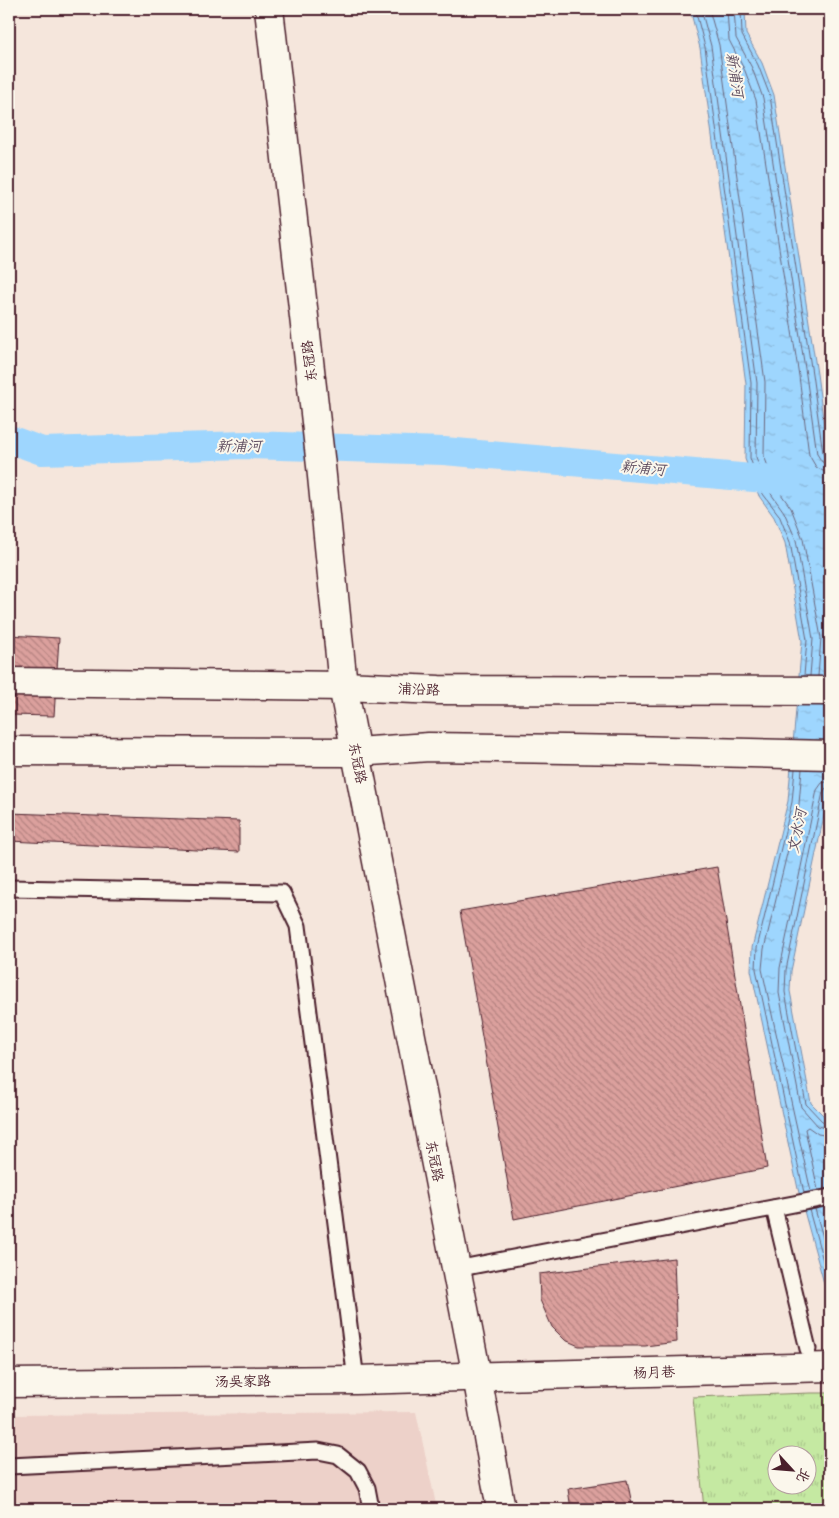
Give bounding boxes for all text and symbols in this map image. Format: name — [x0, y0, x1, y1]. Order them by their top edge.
water label: 新浦河 — [722, 51, 749, 102]
street label: 东冠路 — [298, 339, 320, 383]
water label: 新浦河 — [216, 436, 264, 456]
water label: 新浦河 — [620, 456, 669, 480]
street label: 浦沿路 — [398, 679, 440, 699]
street label: 东冠路 — [345, 741, 371, 785]
water label: 文水河 — [783, 804, 812, 855]
street label: 东冠路 — [422, 1139, 448, 1183]
street label: 杨月巷 — [633, 1362, 676, 1382]
street label: 汤吴家路 — [215, 1372, 271, 1390]
north arrow — [766, 1446, 816, 1496]
text: 北 — [793, 1465, 815, 1486]

